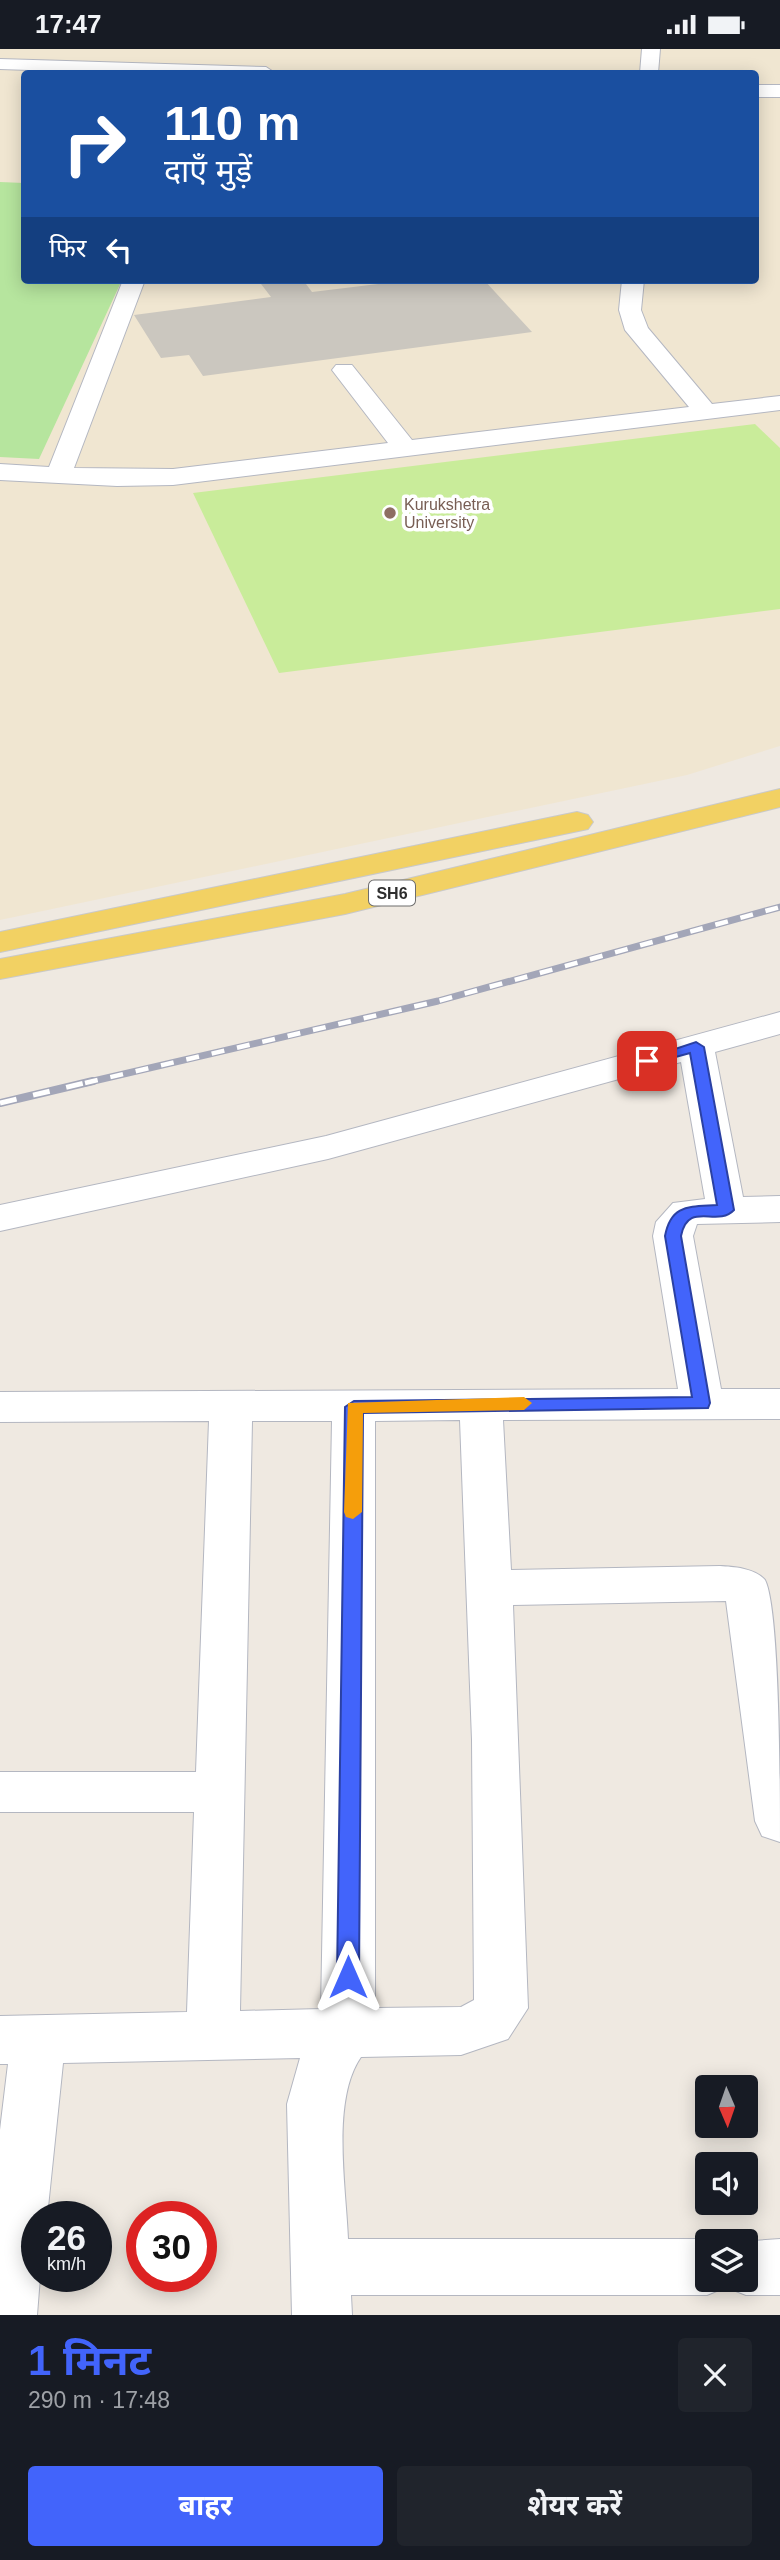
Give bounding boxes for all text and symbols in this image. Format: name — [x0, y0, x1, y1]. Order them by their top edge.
text: 17:47 — [35, 9, 102, 39]
text: 110 m — [164, 96, 300, 150]
icon: right — [49, 98, 140, 189]
text: दाएँ मुड़ें — [164, 153, 252, 189]
icon: left — [100, 231, 138, 269]
text: फिर — [49, 233, 86, 263]
place label: Kurukshetra University — [404, 496, 490, 531]
marker: Kurukshetra University — [382, 505, 398, 521]
road number: SH6 — [369, 881, 415, 905]
pin — [617, 1031, 677, 1091]
icon: arrive — [628, 1042, 666, 1080]
position arrow — [311, 1940, 385, 2014]
north arrow — [695, 2075, 758, 2139]
map controls — [695, 2075, 758, 2292]
button: sound — [695, 2152, 758, 2215]
speed limit sign: 30 — [126, 2201, 217, 2292]
text: 26 — [47, 2218, 86, 2257]
button: layers — [695, 2229, 758, 2292]
text: km/h — [47, 2254, 86, 2274]
text: 1 मिनट — [28, 2337, 151, 2384]
button: close — [678, 2338, 752, 2412]
text: 290 m · 17:48 — [28, 2387, 170, 2413]
button: बाहर — [28, 2466, 383, 2546]
button: शेयर करें — [397, 2466, 752, 2546]

